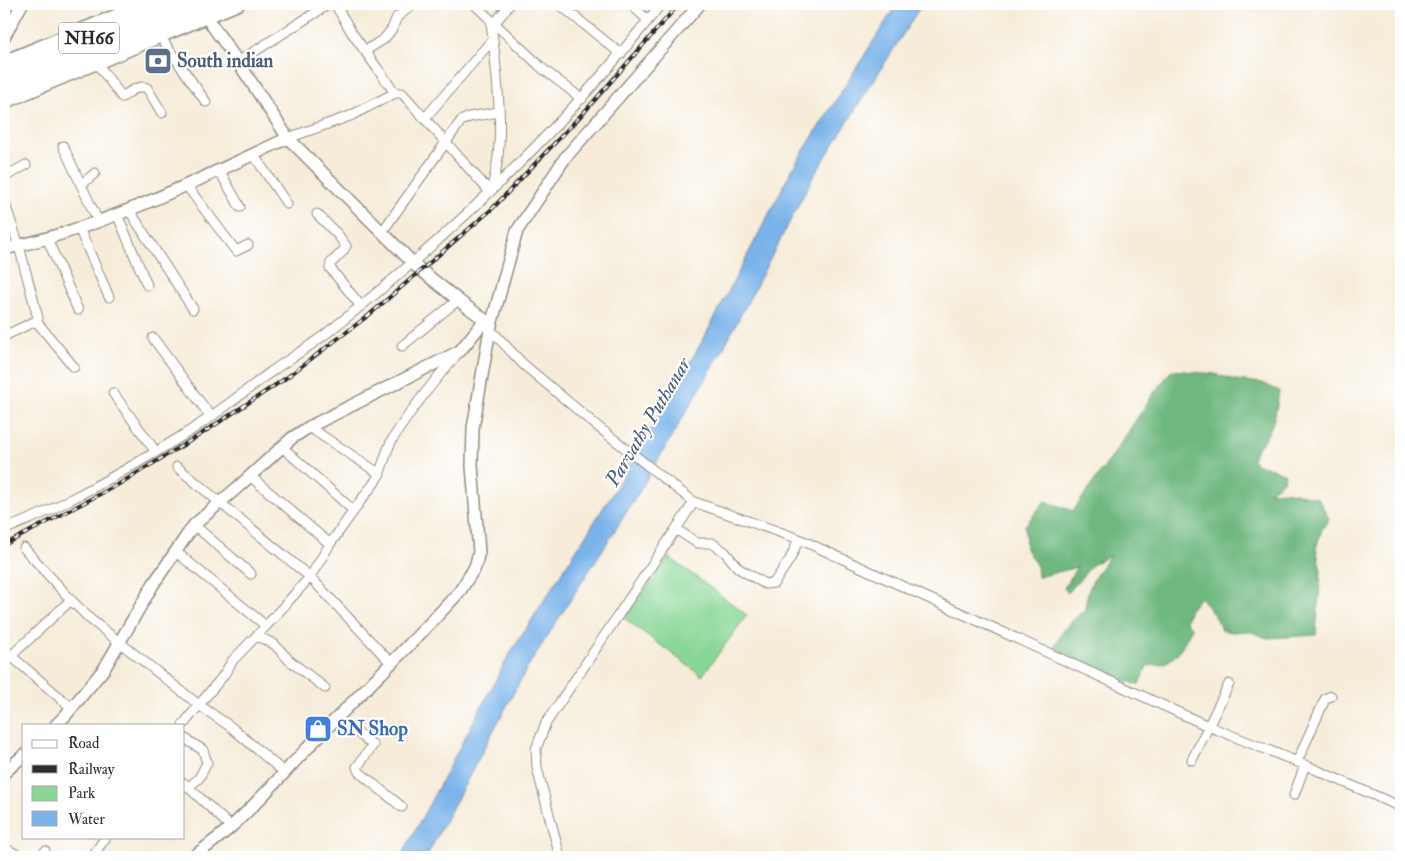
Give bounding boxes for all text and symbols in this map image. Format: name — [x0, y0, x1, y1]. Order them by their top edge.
road number: NH66 — [59, 22, 119, 54]
bank icon: South indian — [143, 46, 173, 76]
place label: South indian — [177, 49, 274, 73]
water label: Parvathy Puthanar — [599, 352, 697, 492]
shop icon: SN Shop — [303, 714, 333, 744]
place label: SN Shop — [337, 717, 408, 742]
legend — [22, 724, 185, 838]
text: Road — [68, 734, 100, 753]
text: Railway — [68, 760, 115, 779]
text: Park — [68, 784, 95, 803]
text: Water — [67, 810, 105, 829]

